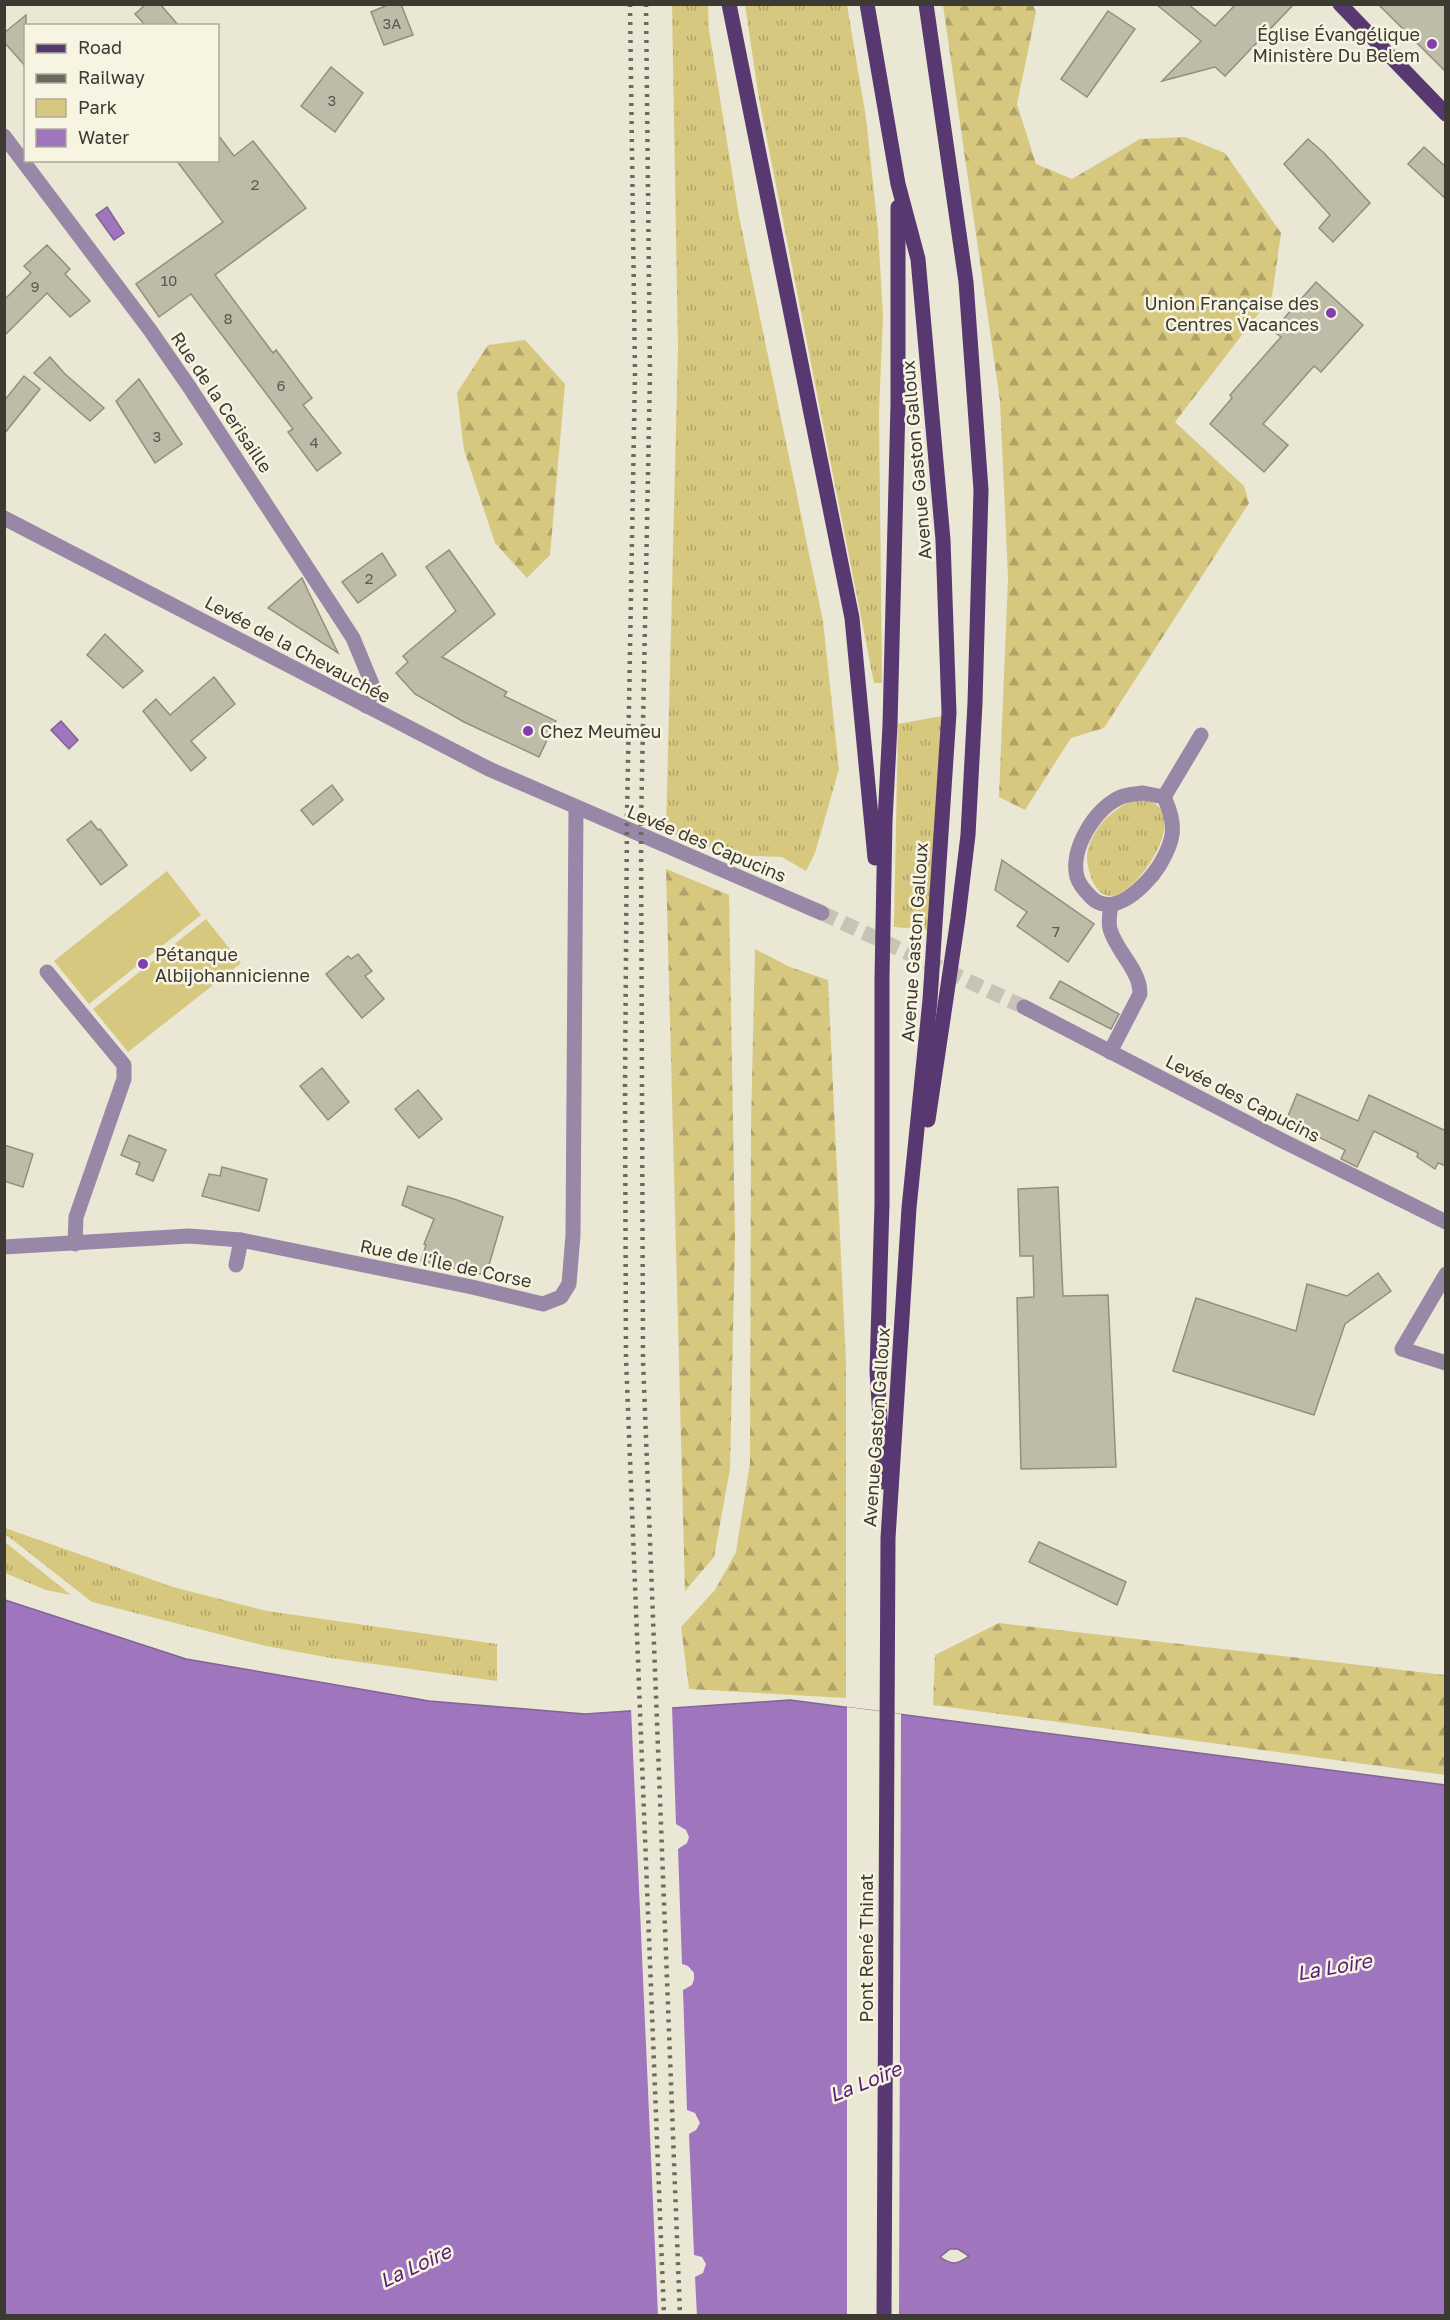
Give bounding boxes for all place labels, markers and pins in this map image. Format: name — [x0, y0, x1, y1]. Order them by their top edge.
place label: Église Évangélique Ministère Du Belem — [1252, 23, 1420, 66]
marker: Église Évangélique Ministère Du Belem — [1425, 37, 1439, 51]
place label: Union Française des Centres Vacances — [1144, 292, 1319, 335]
marker: Union Française des Centres Vacances — [1324, 306, 1338, 320]
place label: Chez Meumeu — [540, 720, 662, 742]
marker: Chez Meumeu — [521, 724, 535, 738]
place label: Pétanque Albijohannicienne — [155, 943, 310, 986]
marker: Pétanque Albijohannicienne — [136, 957, 150, 971]

